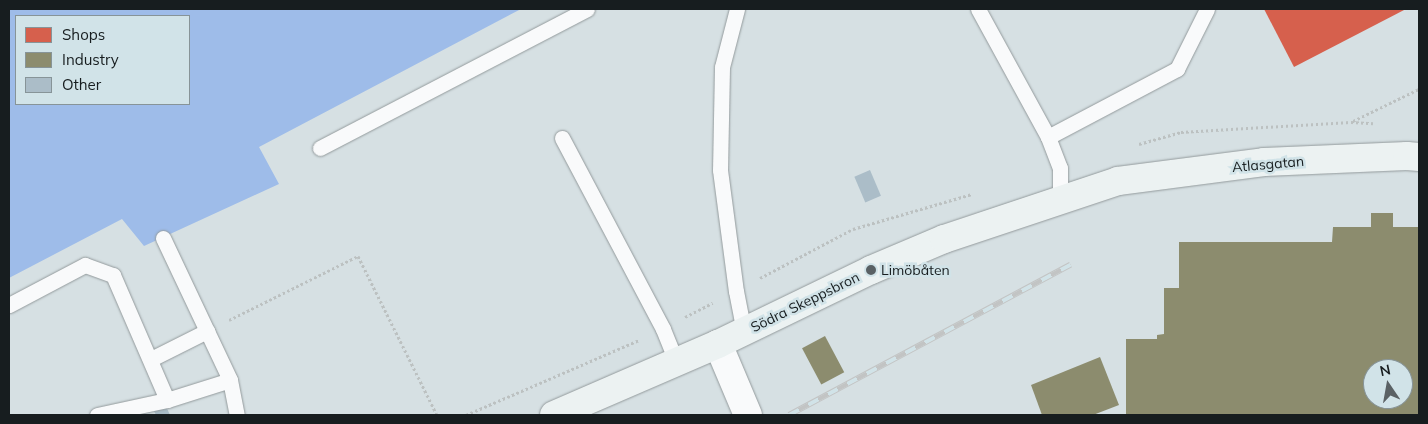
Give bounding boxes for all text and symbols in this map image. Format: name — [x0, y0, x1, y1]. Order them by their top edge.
legend — [15, 15, 190, 105]
text: Shops — [62, 25, 105, 44]
text: Industry — [62, 50, 119, 69]
text: Other — [62, 75, 101, 94]
street label: Atlasgatan — [1231, 152, 1305, 176]
place label: Limöbåten — [881, 262, 950, 278]
marker: Limöbåten — [865, 264, 877, 276]
street label: Södra Skeppsbron — [748, 268, 862, 336]
north arrow — [1363, 359, 1413, 409]
text: N — [1378, 360, 1392, 380]

